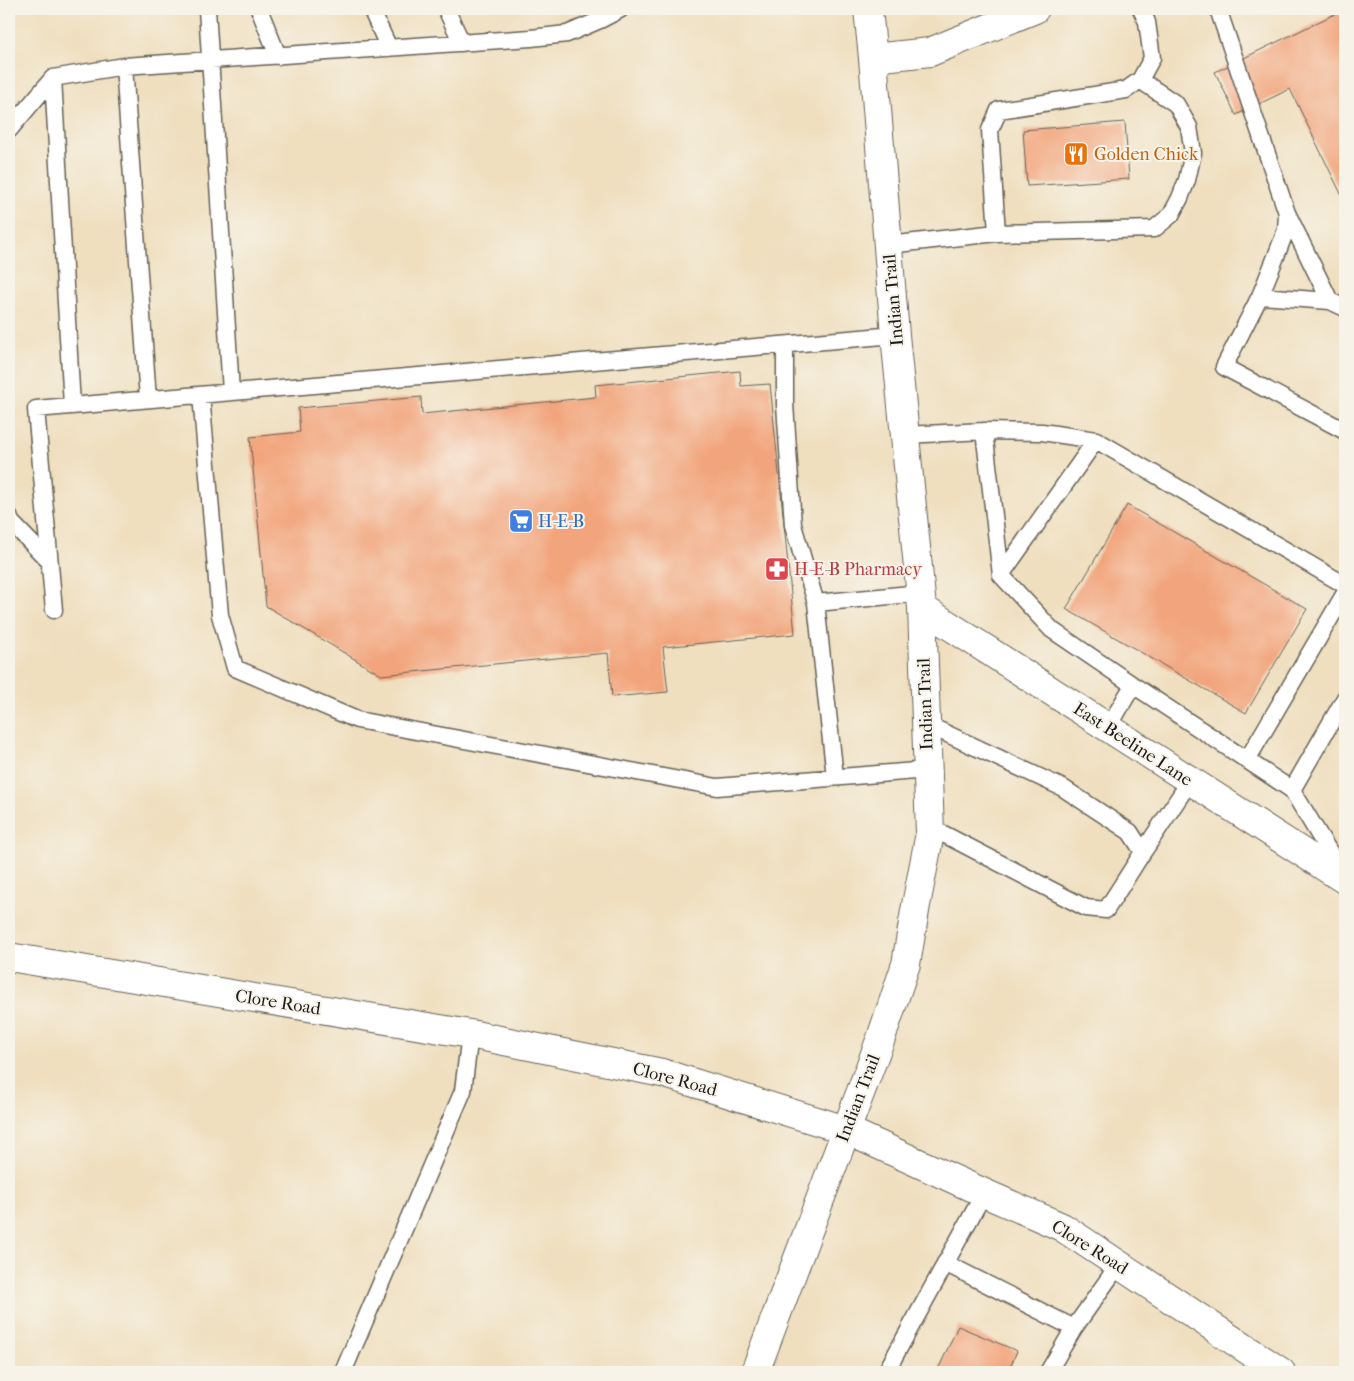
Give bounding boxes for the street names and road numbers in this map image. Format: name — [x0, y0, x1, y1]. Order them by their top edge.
street label: Indian Trail — [879, 253, 908, 347]
street label: Indian Trail — [913, 657, 938, 750]
street label: East Beeline Lane — [1069, 698, 1196, 791]
street label: Clore Road — [234, 985, 322, 1020]
street label: Indian Trail — [832, 1051, 885, 1145]
street label: Clore Road — [630, 1058, 719, 1101]
street label: Clore Road — [1048, 1216, 1132, 1279]

